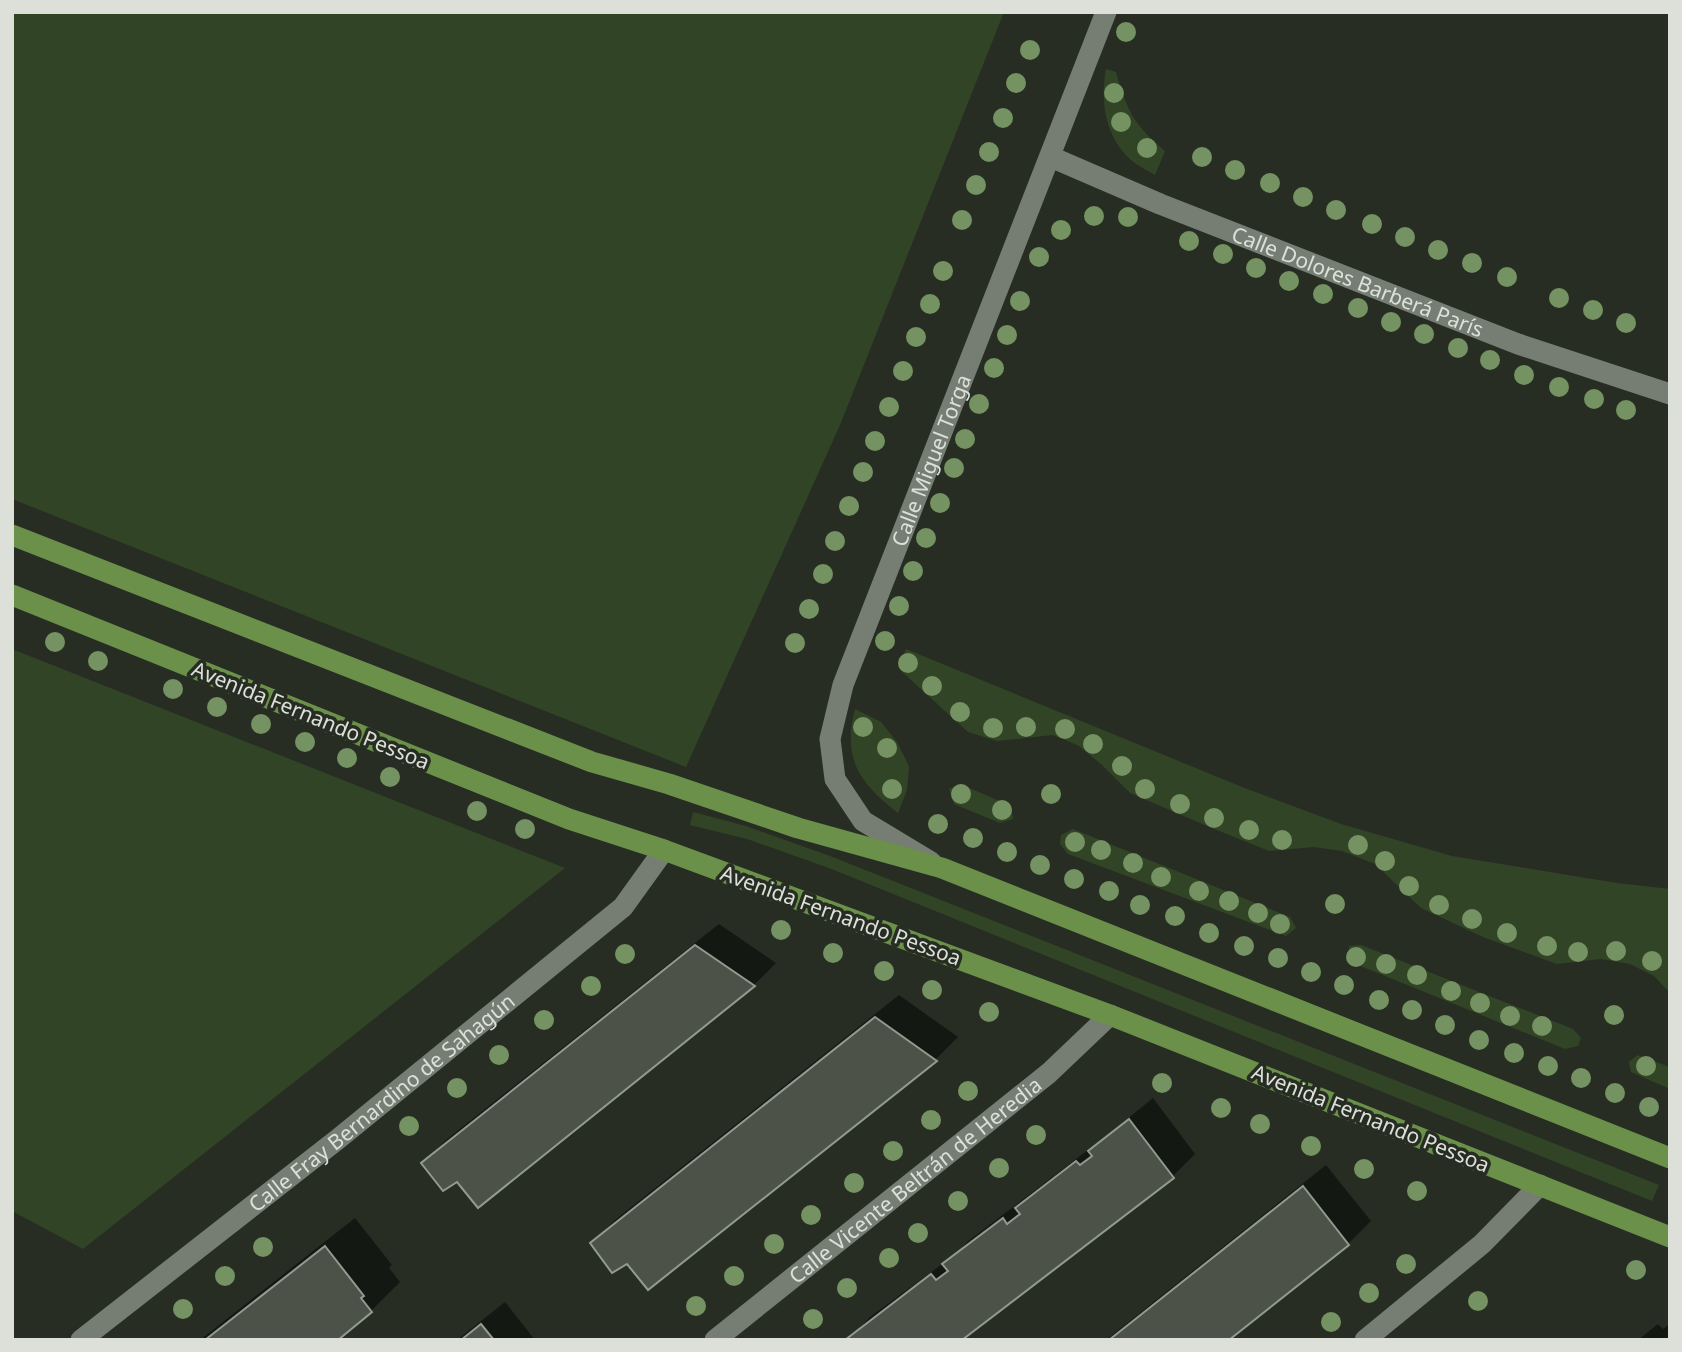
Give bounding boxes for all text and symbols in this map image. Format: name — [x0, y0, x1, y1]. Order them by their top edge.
street label: Calle Dolores Barberá París — [1228, 219, 1488, 343]
street label: Calle Miguel Torga — [885, 370, 977, 550]
street label: Avenida Fernando Pessoa — [188, 654, 434, 776]
street label: Avenida Fernando Pessoa — [717, 858, 965, 972]
street label: Calle Fray Bernardino de Sahagún — [242, 987, 520, 1218]
street label: Avenida Fernando Pessoa — [1248, 1057, 1494, 1179]
street label: Calle Vicente Beltrán de Heredia — [783, 1071, 1047, 1290]

